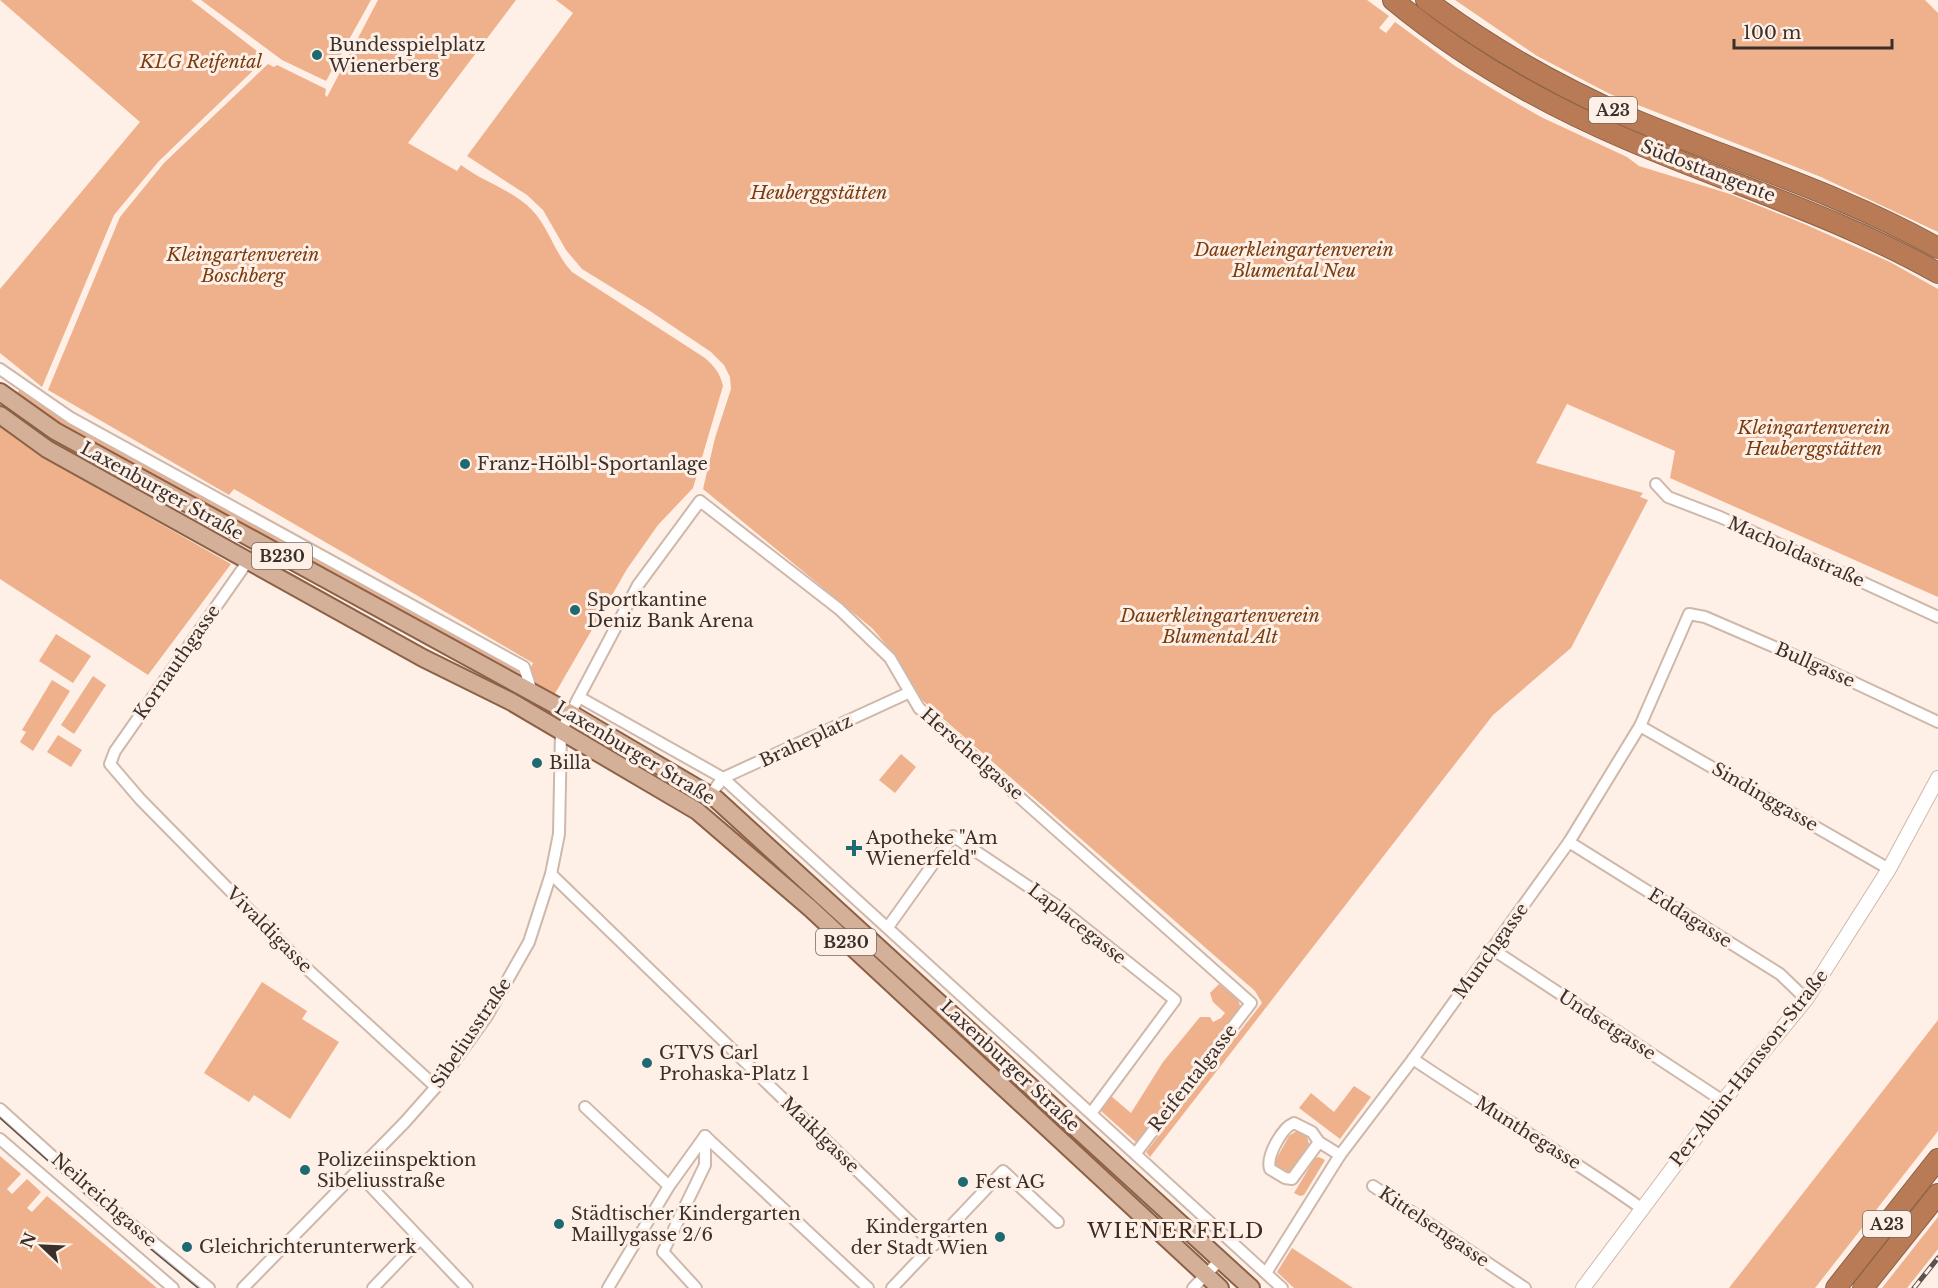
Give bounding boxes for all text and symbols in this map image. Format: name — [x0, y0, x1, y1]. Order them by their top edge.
scale bar — [1734, 12, 1892, 50]
text: 100 m — [1743, 22, 1801, 44]
place label: Bundesspielplatz Wienerberg — [328, 34, 485, 77]
marker: Bundesspielplatz Wienerberg — [310, 48, 324, 62]
park label: KLG Reifental — [139, 51, 263, 73]
road number: A23 — [1589, 97, 1637, 123]
street label: Südosttangente — [1638, 135, 1778, 207]
park label: Heuberggstätten — [750, 182, 887, 204]
park label: Dauerkleingartenverein Blumental Neu — [1193, 239, 1394, 282]
park label: Kleingartenverein Boschberg — [166, 244, 319, 287]
park label: Kleingartenverein Heuberggstätten — [1737, 417, 1890, 460]
street label: Laxenburger Straße — [77, 437, 247, 545]
place label: Franz-Hölbl-Sportanlage — [477, 453, 708, 475]
marker: Franz-Hölbl-Sportanlage — [458, 457, 472, 471]
street label: Macholdastraße — [1724, 512, 1868, 592]
road number: B230 — [252, 543, 312, 569]
place label: Sportkantine Deniz Bank Arena — [587, 589, 753, 632]
street label: Kornauthgasse — [129, 600, 225, 724]
marker: Sportkantine Deniz Bank Arena — [568, 603, 582, 617]
park label: Dauerkleingartenverein Blumental Alt — [1119, 605, 1320, 648]
street label: Bullgasse — [1772, 638, 1858, 692]
street label: Laxenburger Straße — [551, 697, 719, 809]
street label: Herschelgasse — [916, 703, 1028, 805]
street label: Braheplatz — [756, 710, 856, 772]
place label: Billa — [549, 752, 591, 774]
marker: Billa — [530, 756, 544, 770]
street label: Sindinggasse — [1708, 758, 1822, 836]
place label: Apotheke "Am Wienerfeld" — [865, 827, 997, 870]
marker: Apotheke "Am Wienerfeld" — [847, 841, 861, 855]
street label: Laplacegasse — [1024, 879, 1130, 969]
street label: Vivaldigasse — [221, 882, 316, 977]
street label: Eddagasse — [1644, 884, 1736, 952]
street label: Munchgasse — [1449, 899, 1533, 1003]
road number: B230 — [816, 929, 876, 955]
street label: Per-Albin-Hansson-Straße — [1665, 965, 1833, 1171]
street label: Sibeliusstraße — [426, 974, 516, 1092]
street label: Undsetgasse — [1554, 985, 1660, 1065]
street label: Laxenburger Straße — [936, 996, 1084, 1136]
street label: Reifentalgasse — [1144, 1020, 1242, 1136]
place label: GTVS Carl Prohaska-Platz 1 — [659, 1042, 809, 1085]
marker: GTVS Carl Prohaska-Platz 1 — [640, 1056, 654, 1070]
street label: Maiklgasse — [776, 1092, 864, 1178]
street label: Munthegasse — [1471, 1092, 1585, 1174]
street label: Neilreichgasse — [47, 1148, 161, 1252]
place label: Polizeiinspektion Sibeliusstraße — [317, 1149, 477, 1192]
marker: Polizeiinspektion Sibeliusstraße — [298, 1163, 312, 1177]
place label: Fest AG — [975, 1171, 1046, 1193]
marker: Fest AG — [956, 1175, 970, 1189]
street label: Kittelsengasse — [1375, 1182, 1493, 1272]
place label: Städtischer Kindergarten Maillygasse 2/6 — [571, 1203, 801, 1246]
road number: A23 — [1863, 1211, 1911, 1237]
north arrow — [12, 1216, 72, 1276]
place label: Kindergarten der Stadt Wien — [851, 1216, 988, 1259]
marker: Städtischer Kindergarten Maillygasse 2/6 — [552, 1217, 566, 1231]
district label: WIENERFELD — [1086, 1218, 1265, 1244]
text: N — [16, 1229, 40, 1251]
marker: Kindergarten der Stadt Wien — [993, 1230, 1007, 1244]
place label: Gleichrichterunterwerk — [199, 1236, 417, 1258]
marker: Gleichrichterunterwerk — [180, 1240, 194, 1254]

